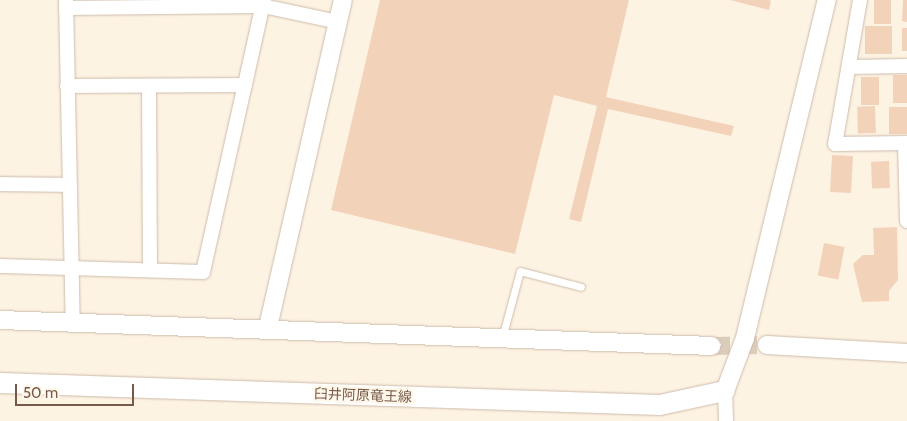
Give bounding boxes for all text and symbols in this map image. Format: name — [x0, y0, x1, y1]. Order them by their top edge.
scale bar — [18, 374, 136, 406]
text: 50 m — [23, 384, 58, 402]
street label: 臼井阿原竜王線 — [314, 385, 412, 405]

